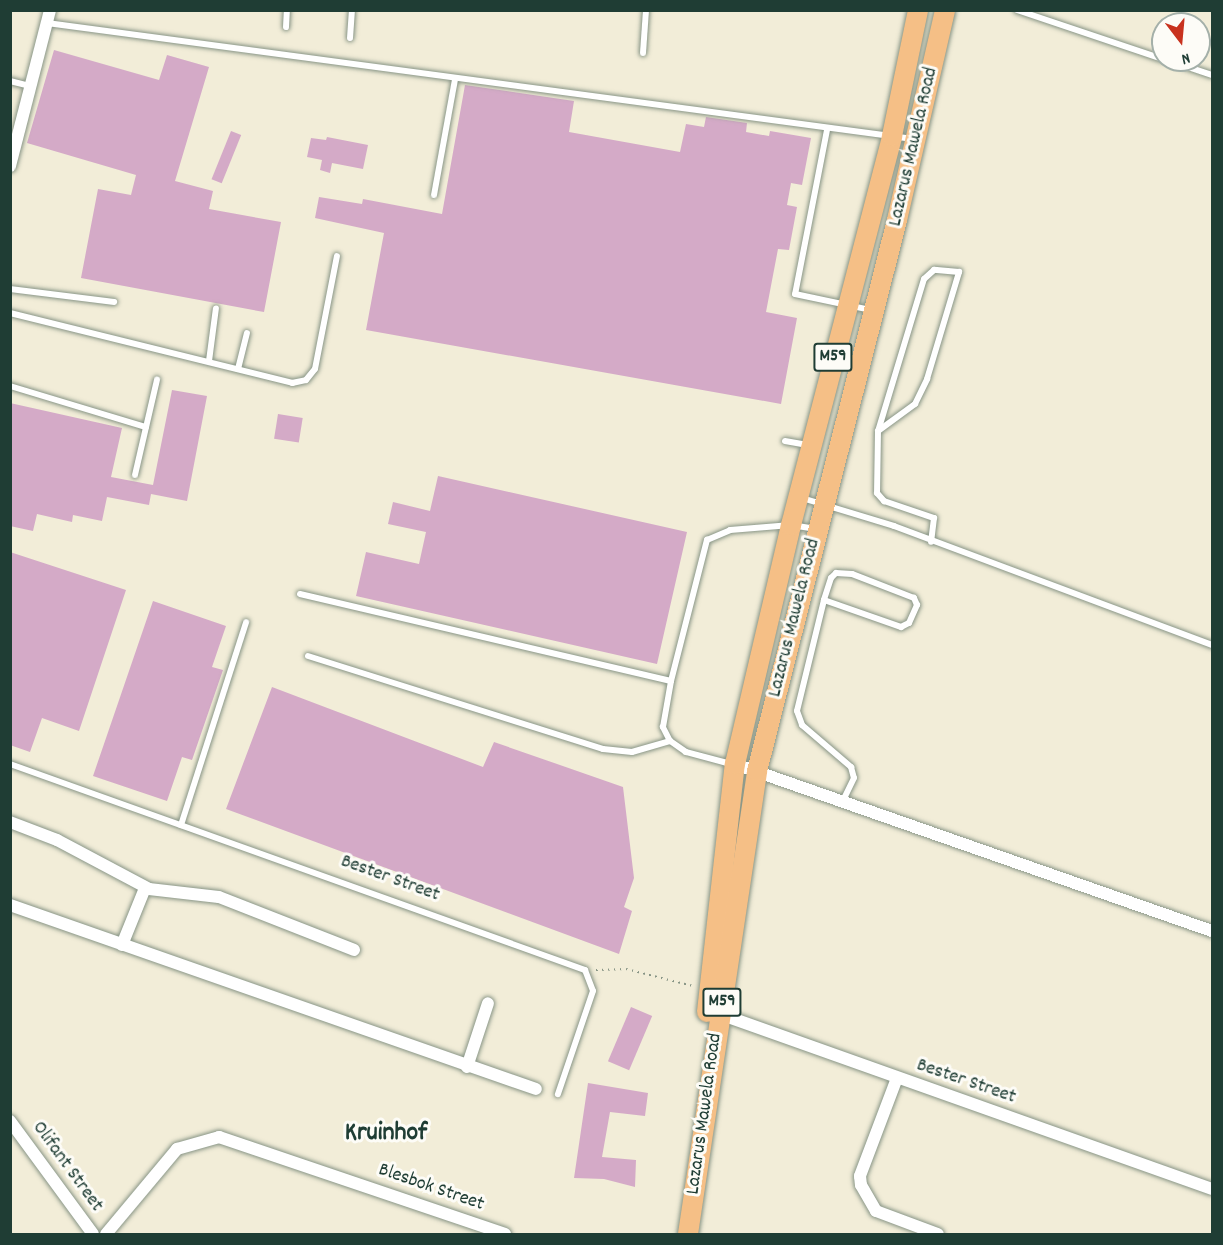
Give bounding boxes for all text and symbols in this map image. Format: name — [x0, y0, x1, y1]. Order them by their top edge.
north arrow — [1151, 12, 1211, 72]
text: N — [1179, 46, 1193, 70]
street label: Lazarus Mawela Road — [884, 65, 944, 229]
road number: M59 — [812, 342, 854, 372]
street label: Lazarus Mawela Road — [764, 536, 826, 700]
street label: Bester Street — [337, 850, 443, 908]
road number: M59 — [701, 987, 743, 1017]
street label: Lazarus Mawela Road — [682, 1032, 728, 1196]
street label: Bester Street — [913, 1054, 1019, 1110]
street label: Olifant Street — [26, 1117, 108, 1217]
district label: Kruinhof — [345, 1118, 427, 1150]
street label: Blesbok Street — [375, 1159, 487, 1217]

